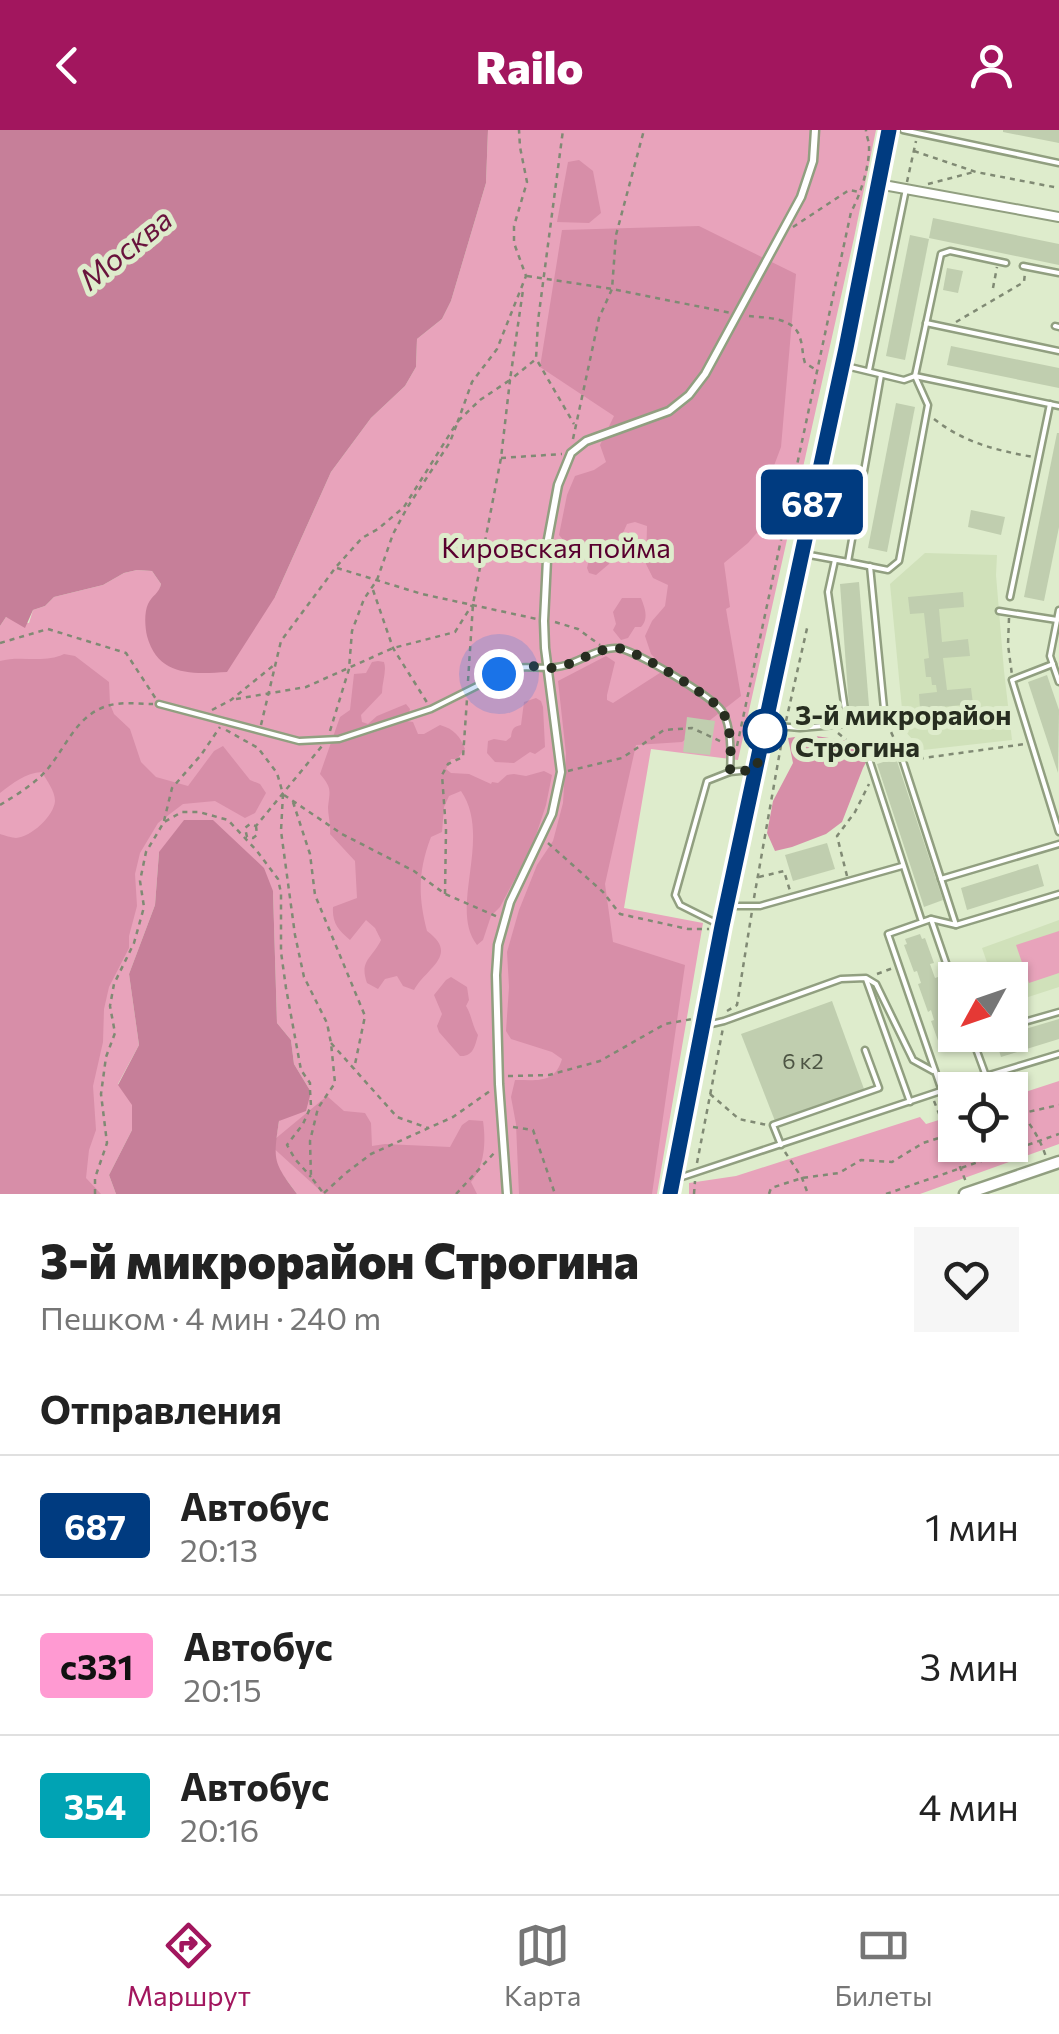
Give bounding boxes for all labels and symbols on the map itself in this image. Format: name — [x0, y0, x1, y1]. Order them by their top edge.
water label: Москва — [70, 199, 178, 297]
line badge: 687 — [754, 470, 870, 534]
park label: Кировская пойма — [441, 530, 671, 564]
your location — [474, 649, 524, 699]
place label: 3-й микрорайон Строгина — [795, 697, 1012, 763]
marker: 3-й микрорайон Строгина — [744, 710, 786, 752]
north arrow — [938, 962, 1028, 1052]
house number: 6 к2 — [782, 1047, 824, 1074]

